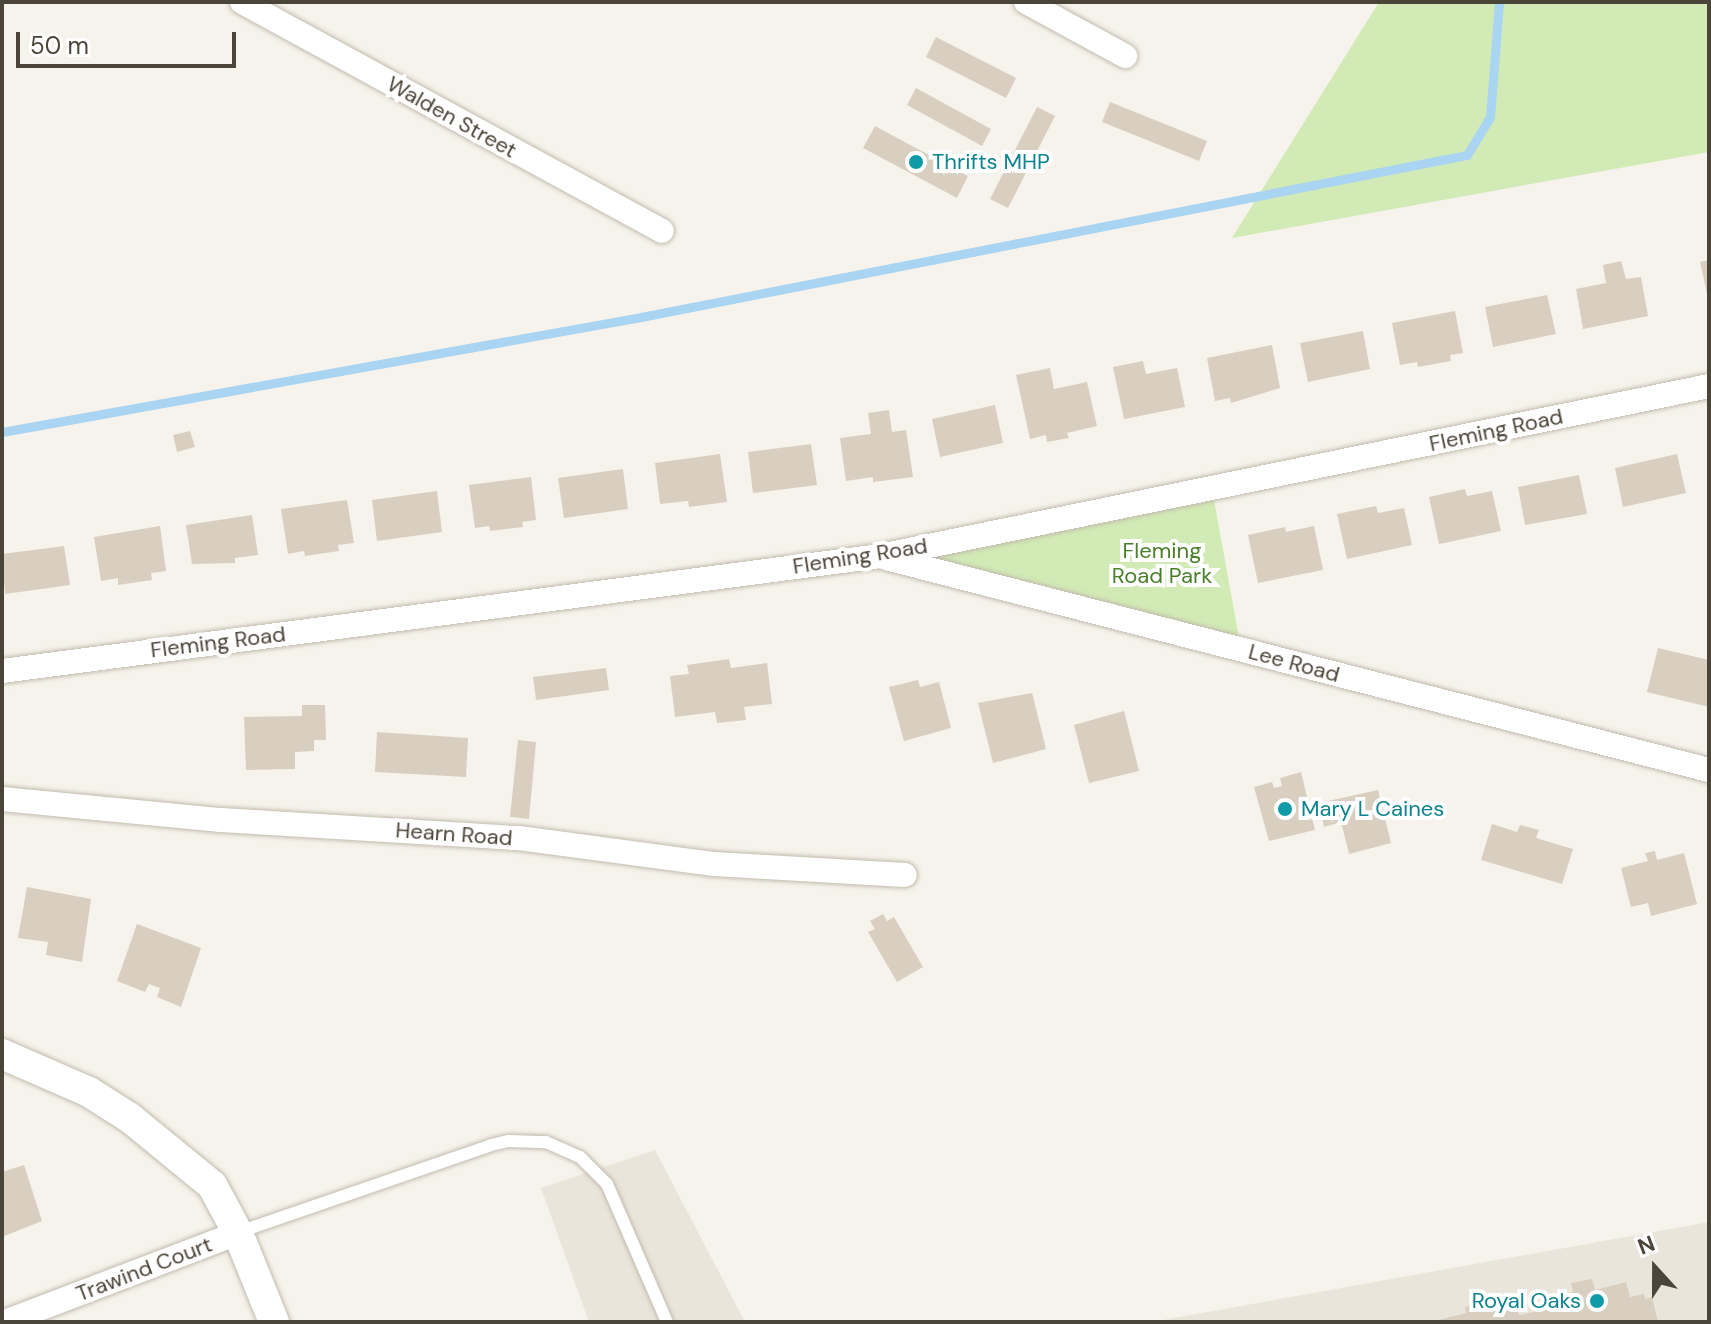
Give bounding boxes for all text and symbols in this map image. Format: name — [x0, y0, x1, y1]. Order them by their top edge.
scale bar — [20, 16, 240, 66]
text: 50 m — [30, 30, 89, 61]
street label: Walden Street — [383, 70, 521, 164]
place label: Thrifts MHP — [932, 149, 1050, 175]
marker: Thrifts MHP — [907, 153, 925, 171]
street label: Fleming Road — [1427, 403, 1565, 457]
street label: Fleming Road — [791, 532, 929, 580]
park label: Fleming Road Park — [1112, 537, 1212, 588]
street label: Fleming Road — [149, 621, 287, 663]
street label: Lee Road — [1246, 638, 1342, 688]
place label: Mary L Caines — [1301, 796, 1444, 822]
marker: Mary L Caines — [1276, 800, 1294, 818]
street label: Hearn Road — [395, 817, 513, 851]
north arrow — [1615, 1228, 1695, 1308]
text: N — [1634, 1229, 1659, 1262]
street label: Trawind Court — [72, 1231, 216, 1307]
place label: Royal Oaks — [1472, 1288, 1581, 1314]
marker: Royal Oaks — [1588, 1292, 1606, 1310]

